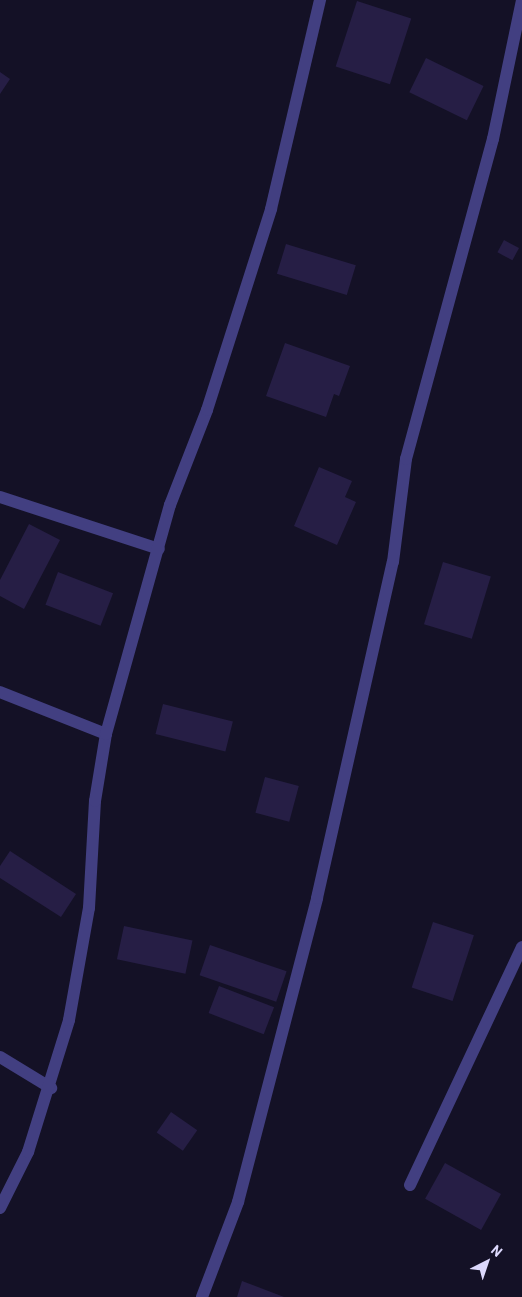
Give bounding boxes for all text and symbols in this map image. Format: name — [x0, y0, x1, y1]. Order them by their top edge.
north arrow — [462, 1237, 512, 1287]
text: N — [488, 1241, 506, 1260]

